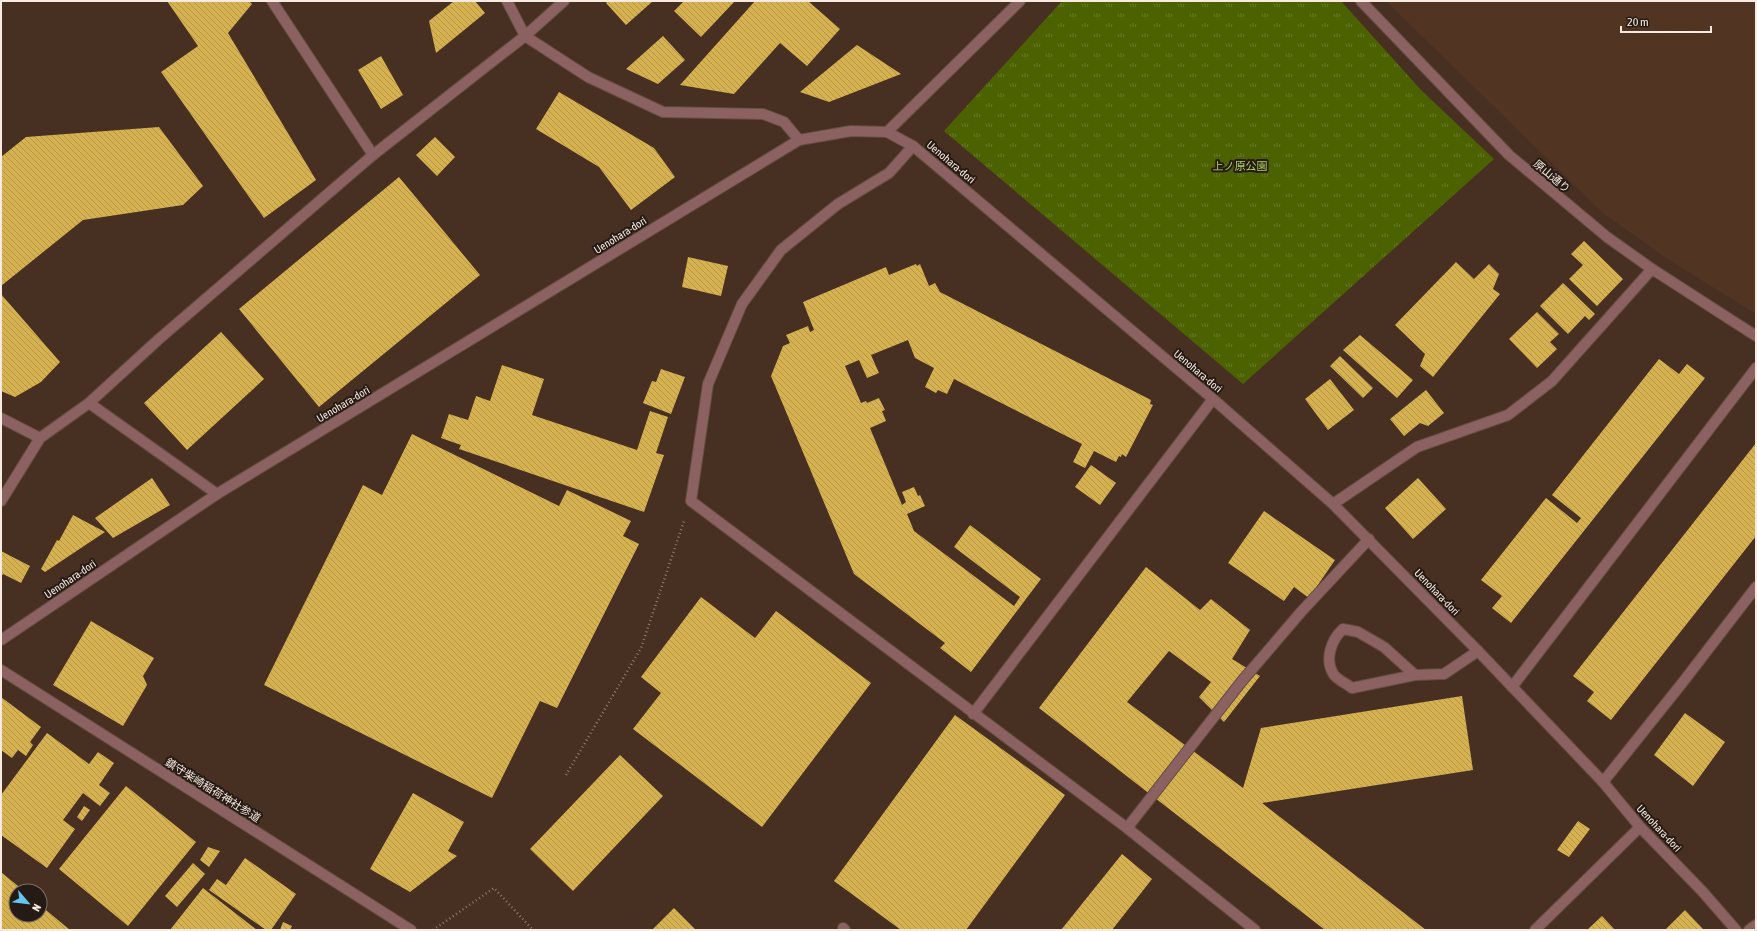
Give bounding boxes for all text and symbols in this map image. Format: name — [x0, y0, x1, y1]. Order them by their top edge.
scale bar — [1621, 8, 1711, 34]
text: 20 m — [1627, 15, 1649, 29]
street label: Uenohara-dori — [924, 138, 978, 186]
street label: 原山通り — [1531, 157, 1573, 195]
park label: 上ノ原公園 — [1213, 160, 1268, 172]
street label: Uenohara-dori — [592, 214, 648, 256]
street label: Uenohara-dori — [1171, 347, 1225, 395]
street label: Uenohara-dori — [314, 384, 372, 424]
street label: Uenohara-dori — [42, 557, 98, 601]
street label: Uenohara-dori — [1412, 566, 1462, 618]
street label: 鎮守柴崎稲荷神社参道 — [163, 756, 263, 824]
street label: Uenohara-dori — [1634, 802, 1684, 854]
north arrow — [8, 883, 48, 923]
text: N — [30, 902, 44, 913]

